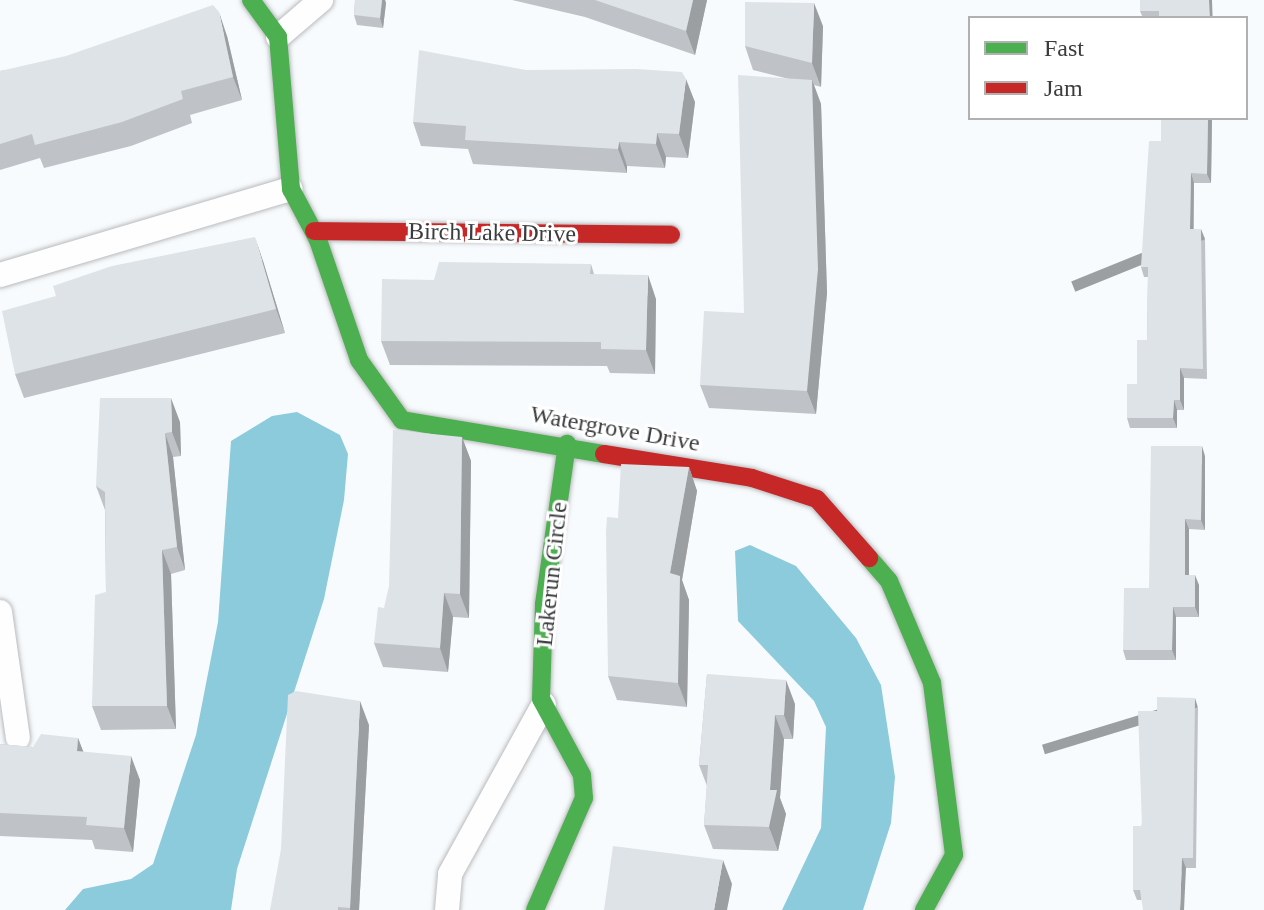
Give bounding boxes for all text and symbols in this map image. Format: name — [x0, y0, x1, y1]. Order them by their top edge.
legend — [968, 16, 1248, 120]
text: Fast — [1044, 35, 1084, 61]
text: Jam — [1044, 75, 1083, 101]
street label: Birch Lake Drive — [408, 217, 576, 249]
street label: Watergrove Drive — [528, 400, 702, 458]
street label: Lakerun Circle — [530, 501, 574, 647]

